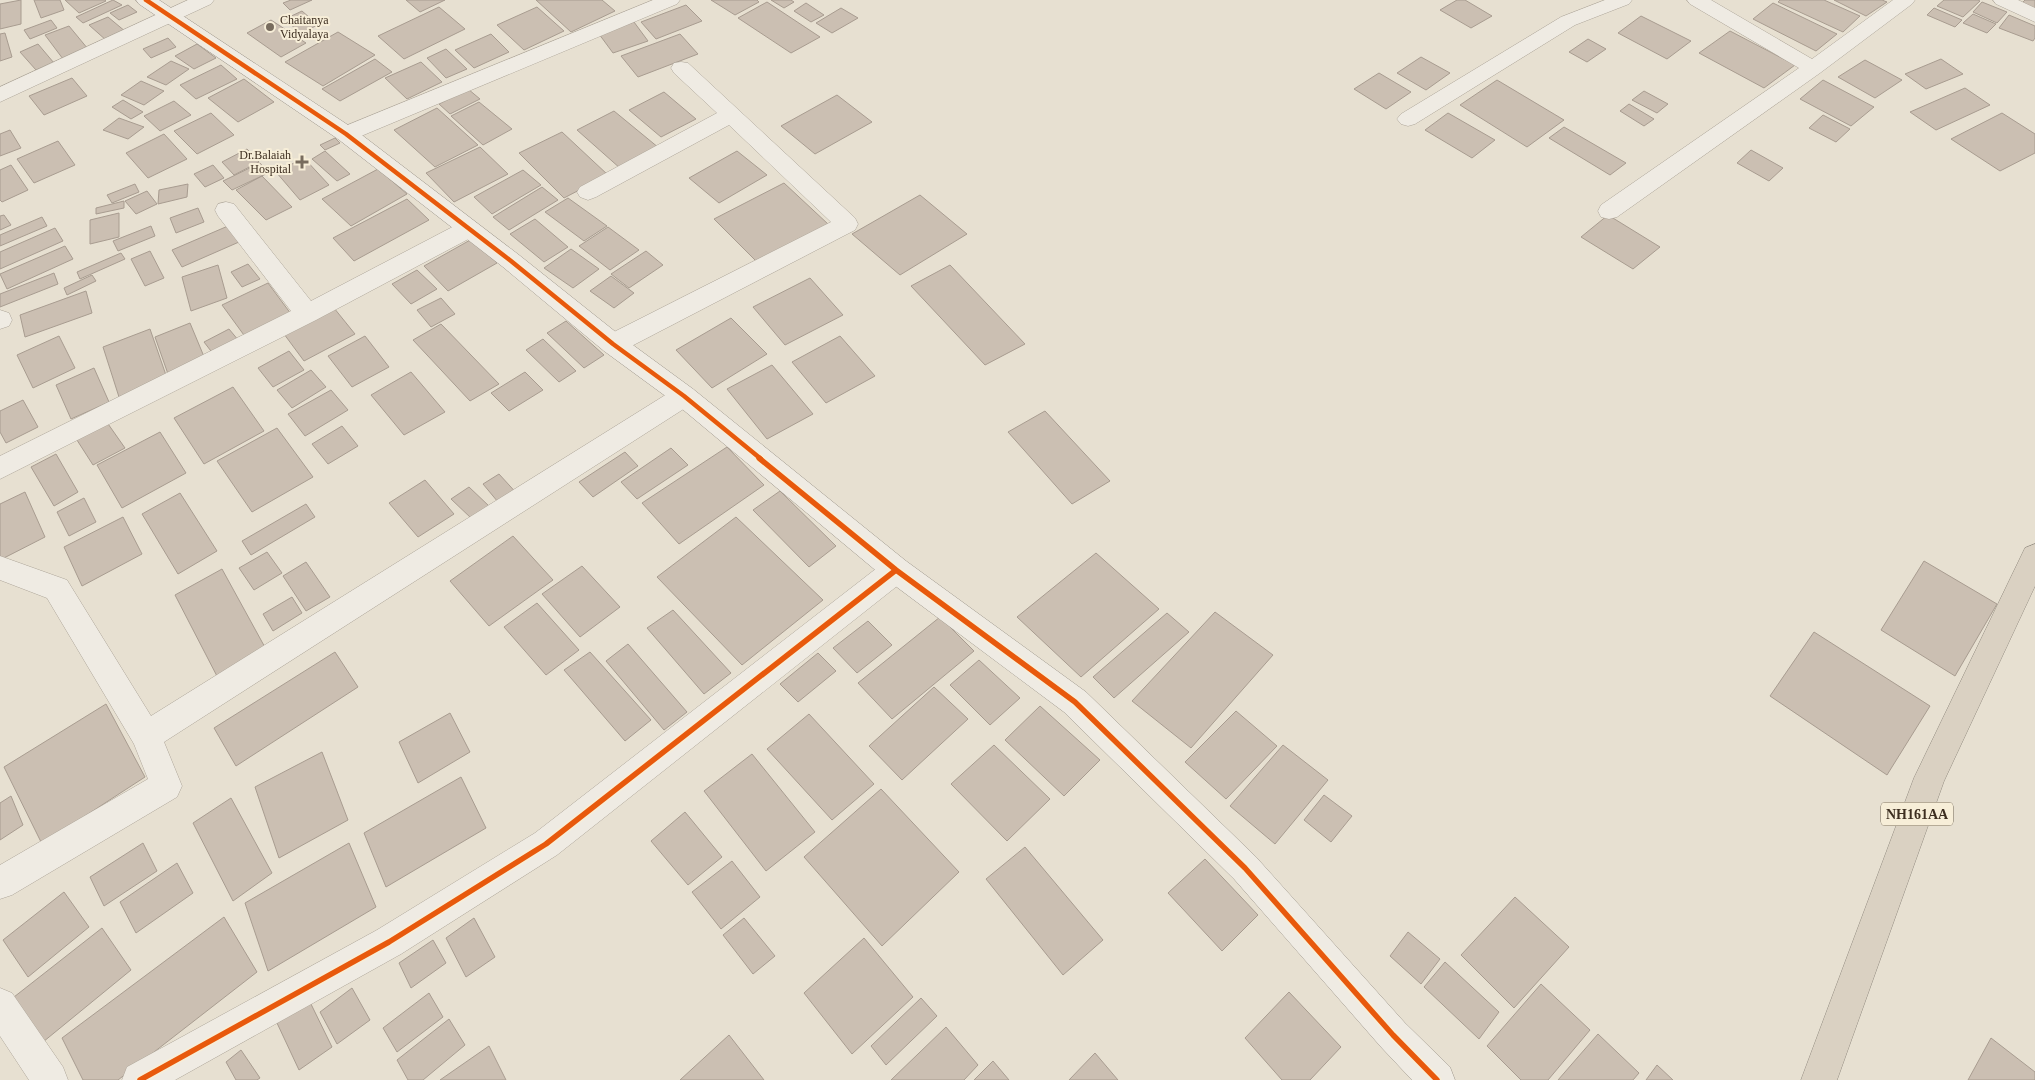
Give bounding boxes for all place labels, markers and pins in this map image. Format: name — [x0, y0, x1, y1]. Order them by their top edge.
place label: Chaitanya Vidyalaya — [280, 13, 329, 41]
marker: Chaitanya Vidyalaya — [264, 21, 276, 33]
place label: Dr.Balaiah Hospital — [239, 148, 292, 176]
marker: Dr.Balaiah Hospital — [295, 155, 309, 169]

